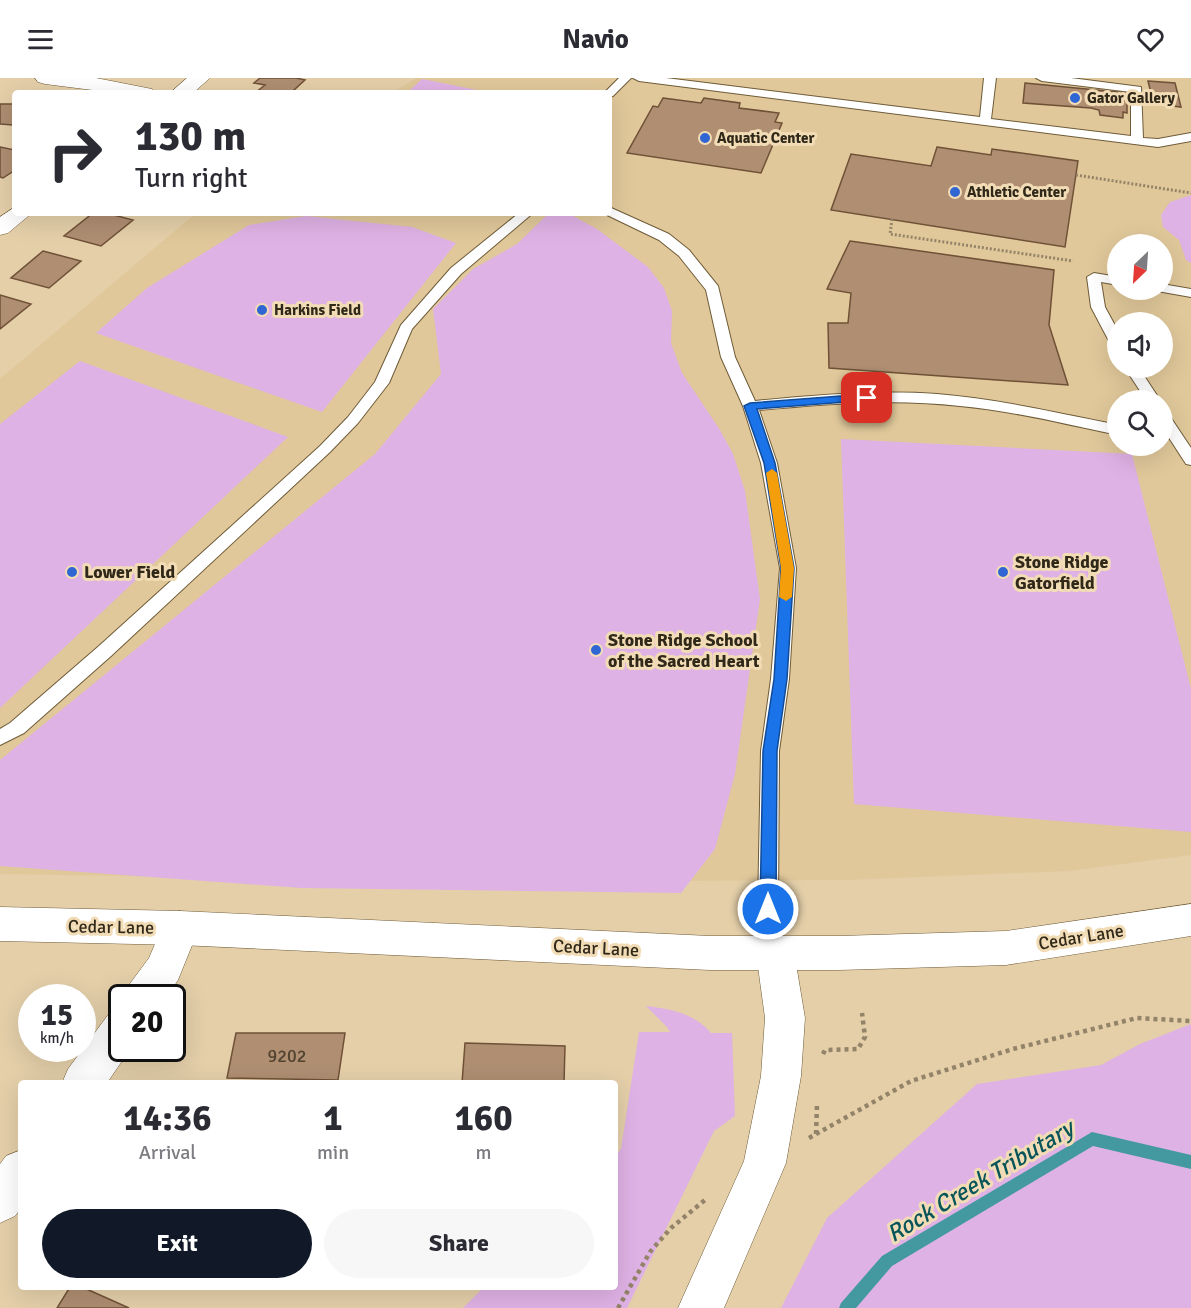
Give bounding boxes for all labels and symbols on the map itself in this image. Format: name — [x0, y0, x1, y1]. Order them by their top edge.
place label: Gator Gallery — [1087, 89, 1176, 107]
marker: Gator Gallery — [1068, 91, 1082, 105]
place label: Aquatic Center — [717, 129, 814, 147]
marker: Aquatic Center — [698, 131, 712, 145]
place label: Athletic Center — [967, 183, 1066, 201]
marker: Athletic Center — [948, 185, 962, 199]
north arrow — [1107, 234, 1173, 300]
place label: Harkins Field — [274, 301, 361, 319]
marker: Harkins Field — [255, 303, 269, 317]
pin — [841, 372, 892, 423]
place label: Stone Ridge Gatorfield — [1015, 551, 1109, 594]
place label: Lower Field — [84, 561, 176, 583]
marker: Lower Field — [65, 565, 79, 579]
marker: Stone Ridge Gatorfield — [996, 565, 1010, 579]
place label: Stone Ridge School of the Sacred Heart — [608, 629, 760, 672]
marker: Stone Ridge School of the Sacred Heart — [589, 643, 603, 657]
position arrow — [736, 877, 800, 941]
street label: Cedar Lane — [68, 915, 154, 939]
street label: Cedar Lane — [1037, 919, 1125, 955]
street label: Cedar Lane — [552, 935, 640, 961]
speed limit sign: 20 — [108, 984, 186, 1062]
house number: 9202 — [268, 1045, 306, 1067]
water label: Rock Creek Tributary — [881, 1112, 1081, 1249]

